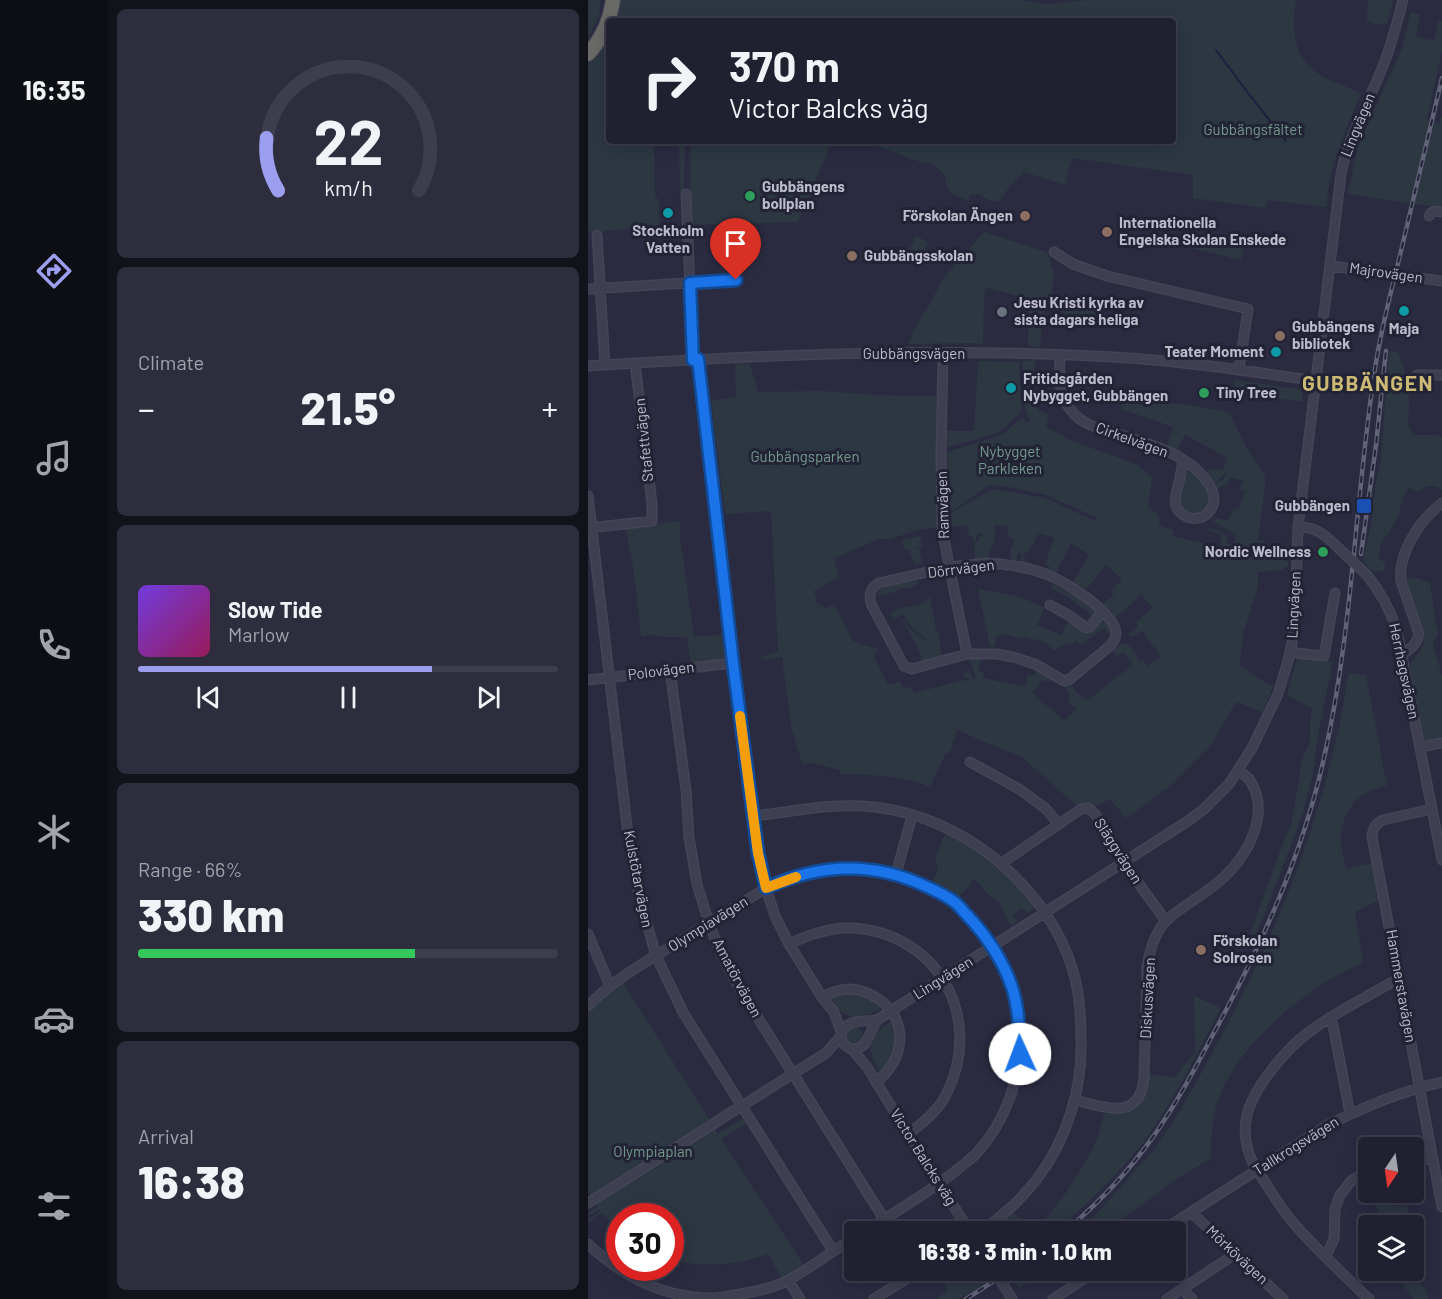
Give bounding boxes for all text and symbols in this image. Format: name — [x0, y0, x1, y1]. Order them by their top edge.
text: 370 m — [729, 40, 840, 90]
icon: right — [630, 42, 708, 120]
text: 16:35 — [22, 73, 86, 105]
street label: Lingvägen — [1336, 90, 1378, 159]
text: Victor Balcks väg — [729, 91, 929, 123]
text: 22 — [313, 103, 383, 177]
park label: Gubbängsfältet — [1203, 120, 1303, 138]
text: km/h — [324, 175, 372, 200]
place label: Gubbängens bollplan — [762, 177, 845, 212]
marker: Gubbängens bollplan — [743, 189, 757, 203]
marker: Stockholm Vatten — [661, 206, 675, 220]
place label: Förskolan Ängen — [903, 206, 1013, 224]
marker: Förskolan Ängen — [1018, 209, 1032, 223]
place label: Internationella Engelska Skolan Enskede — [1119, 213, 1286, 248]
pin — [710, 218, 761, 280]
place label: Stockholm Vatten — [632, 221, 704, 256]
marker: Internationella Engelska Skolan Enskede — [1100, 225, 1114, 239]
icon: arrive — [719, 227, 752, 260]
place label: Gubbängsskolan — [864, 246, 973, 264]
marker: Gubbängsskolan — [845, 249, 859, 263]
icon: directions — [33, 250, 75, 292]
street label: Majrovägen — [1348, 258, 1424, 286]
place label: Jesu Kristi kyrka av sista dagars heliga — [1014, 293, 1144, 328]
marker: Maja — [1397, 304, 1411, 318]
marker: Jesu Kristi kyrka av sista dagars heliga — [995, 305, 1009, 319]
place label: Gubbängens bibliotek — [1292, 317, 1375, 352]
place label: Maja — [1389, 319, 1419, 337]
marker: Gubbängens bibliotek — [1273, 329, 1287, 343]
place label: Teater Moment — [1164, 342, 1264, 360]
street label: Gubbängsvägen — [863, 344, 965, 362]
marker: Teater Moment — [1269, 345, 1283, 359]
text: Climate — [138, 350, 204, 374]
place label: Fritidsgården Nybygget, Gubbängen — [1023, 369, 1168, 404]
district label: GUBBÄNGEN — [1302, 370, 1434, 395]
text: 21.5° — [301, 380, 395, 434]
marker: Fritidsgården Nybygget, Gubbängen — [1004, 381, 1018, 395]
place label: Tiny Tree — [1216, 383, 1277, 401]
marker: Tiny Tree — [1197, 386, 1211, 400]
text: − — [138, 388, 155, 428]
text: + — [542, 388, 558, 428]
street label: Stafettvägen — [630, 397, 656, 483]
street label: Cirkelvägen — [1094, 418, 1171, 460]
icon: music — [33, 437, 75, 479]
park label: Nybygget Parkleken — [978, 442, 1042, 477]
park label: Gubbängsparken — [750, 447, 860, 465]
street label: Ramvägen — [932, 471, 952, 539]
place label: Gubbängen — [1275, 496, 1350, 514]
marker: Gubbängen — [1355, 497, 1373, 515]
place label: Nordic Wellness — [1205, 542, 1311, 560]
marker: Nordic Wellness — [1316, 545, 1330, 559]
street label: Dörrvägen — [926, 555, 995, 581]
street label: Lingvägen — [1282, 571, 1304, 639]
text: Slow Tide — [228, 596, 323, 622]
street label: Herrhagsvägen — [1386, 621, 1424, 721]
text: Marlow — [228, 622, 289, 646]
icon: phone — [33, 624, 75, 666]
street label: Polovägen — [627, 657, 695, 683]
icon: previous — [192, 681, 225, 714]
icon: pause — [332, 681, 365, 714]
icon: next — [472, 681, 505, 714]
icon: climate — [33, 811, 75, 853]
street label: Släggvägen — [1091, 814, 1147, 887]
street label: Kulstötarvägen — [621, 829, 657, 929]
text: Range · 66% — [138, 857, 242, 881]
text: 330 km — [138, 887, 284, 941]
street label: Olympiavägen — [664, 892, 751, 955]
street label: Hammerstavägen — [1383, 928, 1421, 1044]
place label: Förskolan Solrosen — [1213, 931, 1277, 966]
street label: Amatörvägen — [710, 935, 766, 1020]
marker: Förskolan Solrosen — [1194, 943, 1208, 957]
street label: Lingvägen — [909, 952, 976, 1003]
street label: Diskusvägen — [1136, 957, 1158, 1039]
icon: car — [33, 998, 75, 1040]
position arrow — [988, 1022, 1052, 1086]
street label: Victor Balcks väg — [887, 1105, 961, 1208]
street label: Tallkrogsvägen — [1249, 1112, 1342, 1179]
text: Arrival — [138, 1124, 194, 1148]
north arrow — [1358, 1137, 1424, 1203]
map controls — [1358, 1137, 1424, 1281]
park label: Olympiaplan — [613, 1142, 693, 1160]
text: 16:38 — [138, 1154, 245, 1208]
icon: filters — [33, 1185, 75, 1227]
speed limit sign: 30 — [606, 1203, 684, 1281]
button: layers — [1358, 1215, 1424, 1281]
street label: Mörkövägen — [1203, 1221, 1272, 1287]
text: 16:38 · 3 min · 1.0 km — [918, 1238, 1112, 1264]

